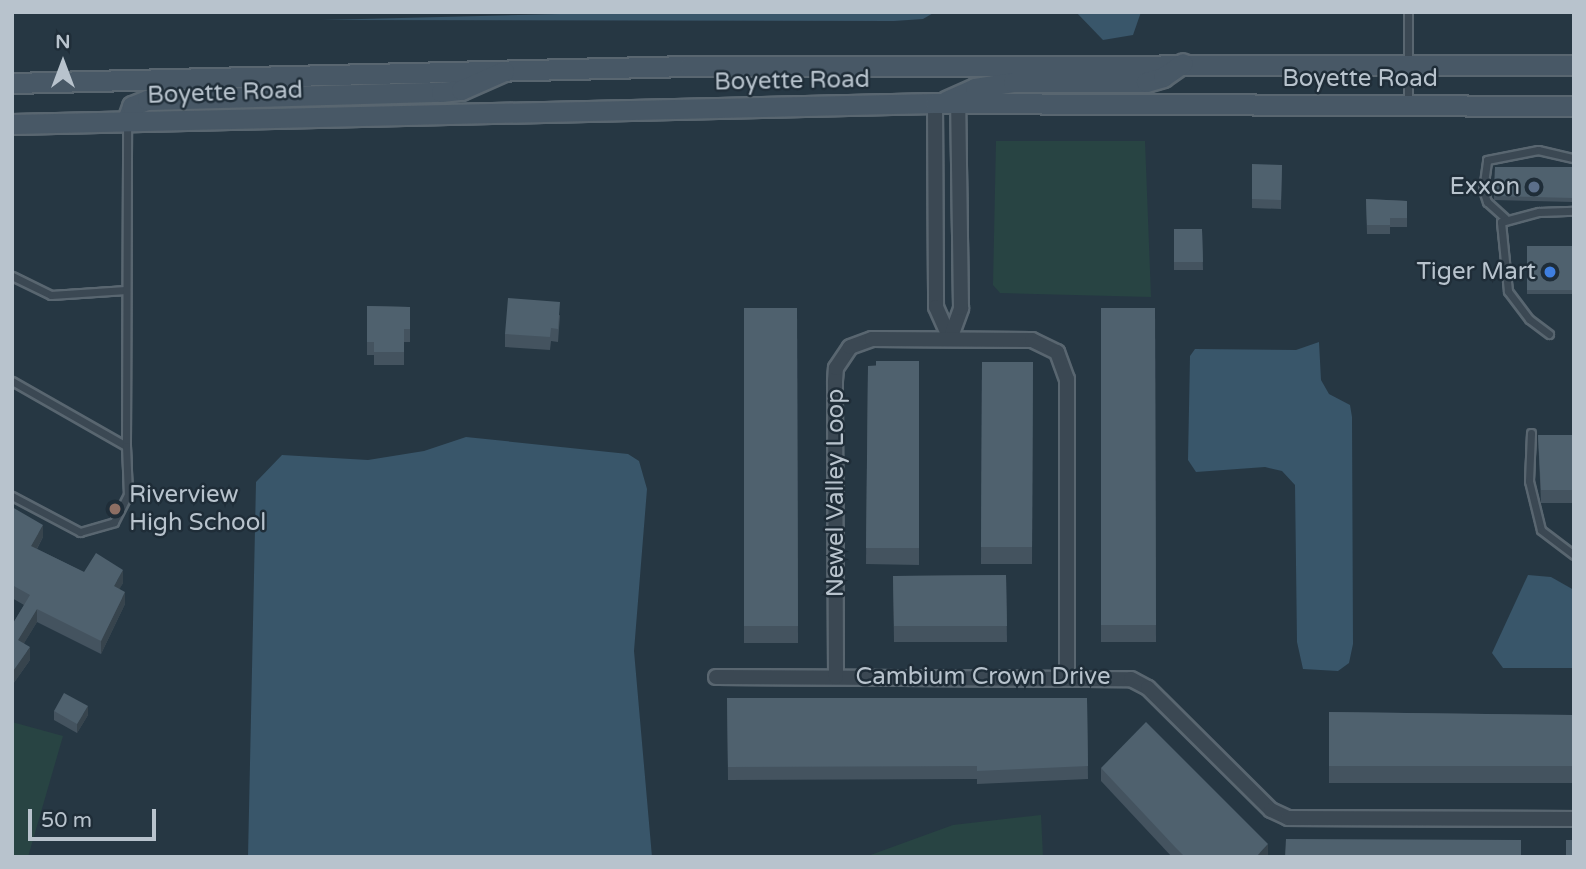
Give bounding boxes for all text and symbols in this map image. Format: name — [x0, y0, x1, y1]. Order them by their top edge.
north arrow — [28, 28, 98, 98]
text: N — [55, 31, 71, 53]
street label: Boyette Road — [714, 65, 870, 97]
street label: Boyette Road — [1282, 65, 1438, 93]
street label: Boyette Road — [147, 76, 303, 110]
place label: Exxon — [1449, 173, 1520, 201]
marker: Exxon — [1526, 179, 1542, 195]
place label: Tiger Mart — [1416, 258, 1536, 286]
marker: Tiger Mart — [1542, 264, 1558, 280]
street label: Newel Valley Loop — [822, 389, 850, 597]
place label: Riverview High School — [129, 481, 266, 537]
marker: Riverview High School — [107, 501, 123, 517]
street label: Cambium Crown Drive — [856, 663, 1110, 691]
scale bar — [32, 796, 159, 840]
text: 50 m — [41, 808, 92, 833]

